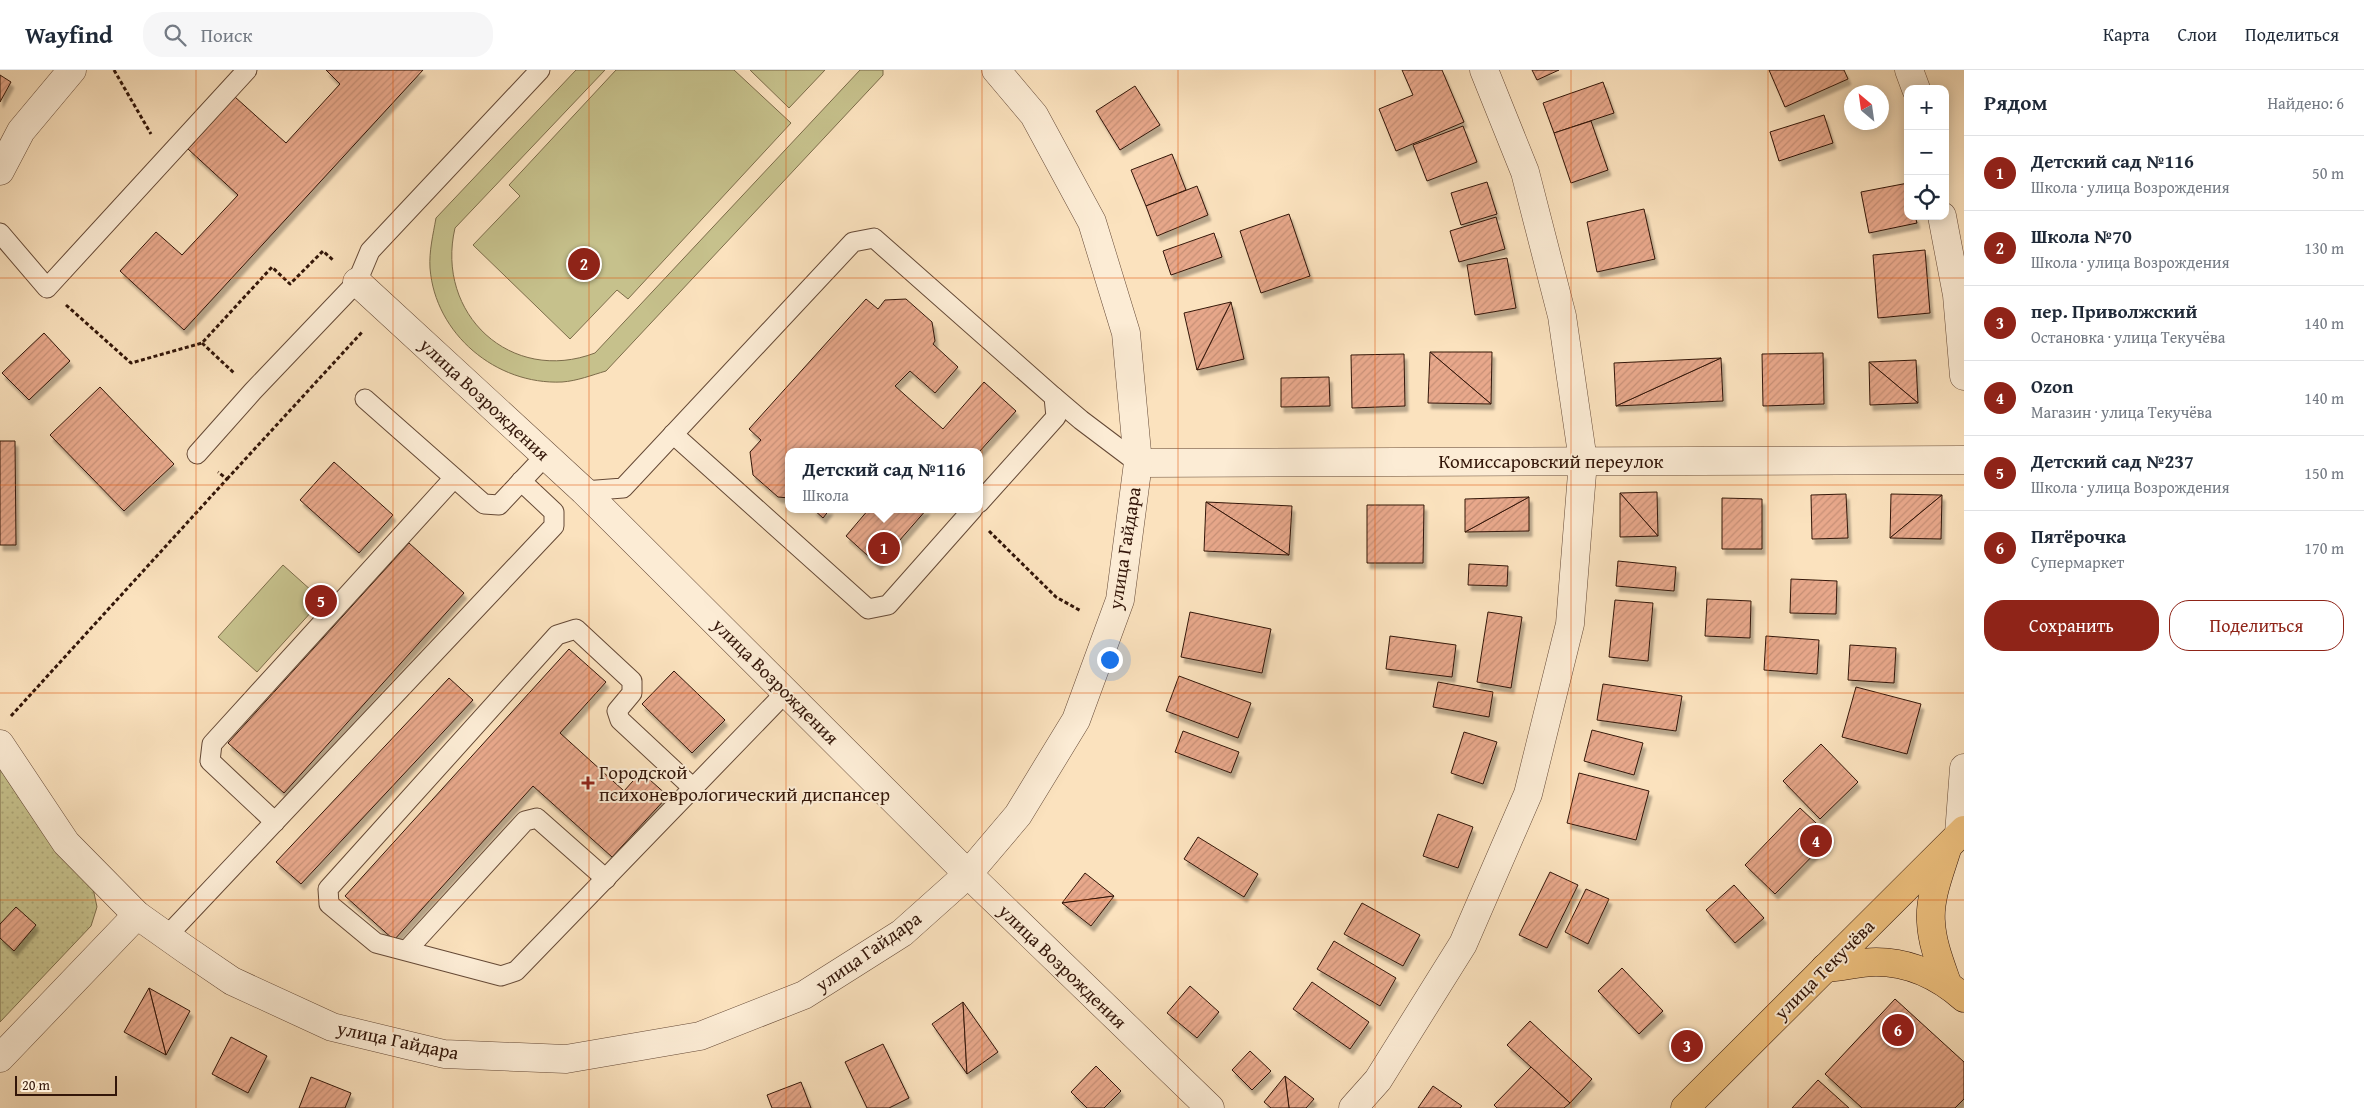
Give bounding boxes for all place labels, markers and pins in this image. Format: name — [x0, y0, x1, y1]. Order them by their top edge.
pin: 2 — [568, 245, 600, 283]
pin: 1 — [868, 529, 900, 567]
pin: 5 — [305, 582, 337, 620]
place label: Городской психоневрологический диспансер — [599, 758, 890, 808]
marker: Городской психоневрологический диспансер — [581, 776, 595, 790]
pin: 4 — [1800, 822, 1832, 860]
pin: 6 — [1882, 1011, 1914, 1049]
pin: 3 — [1671, 1027, 1703, 1065]

